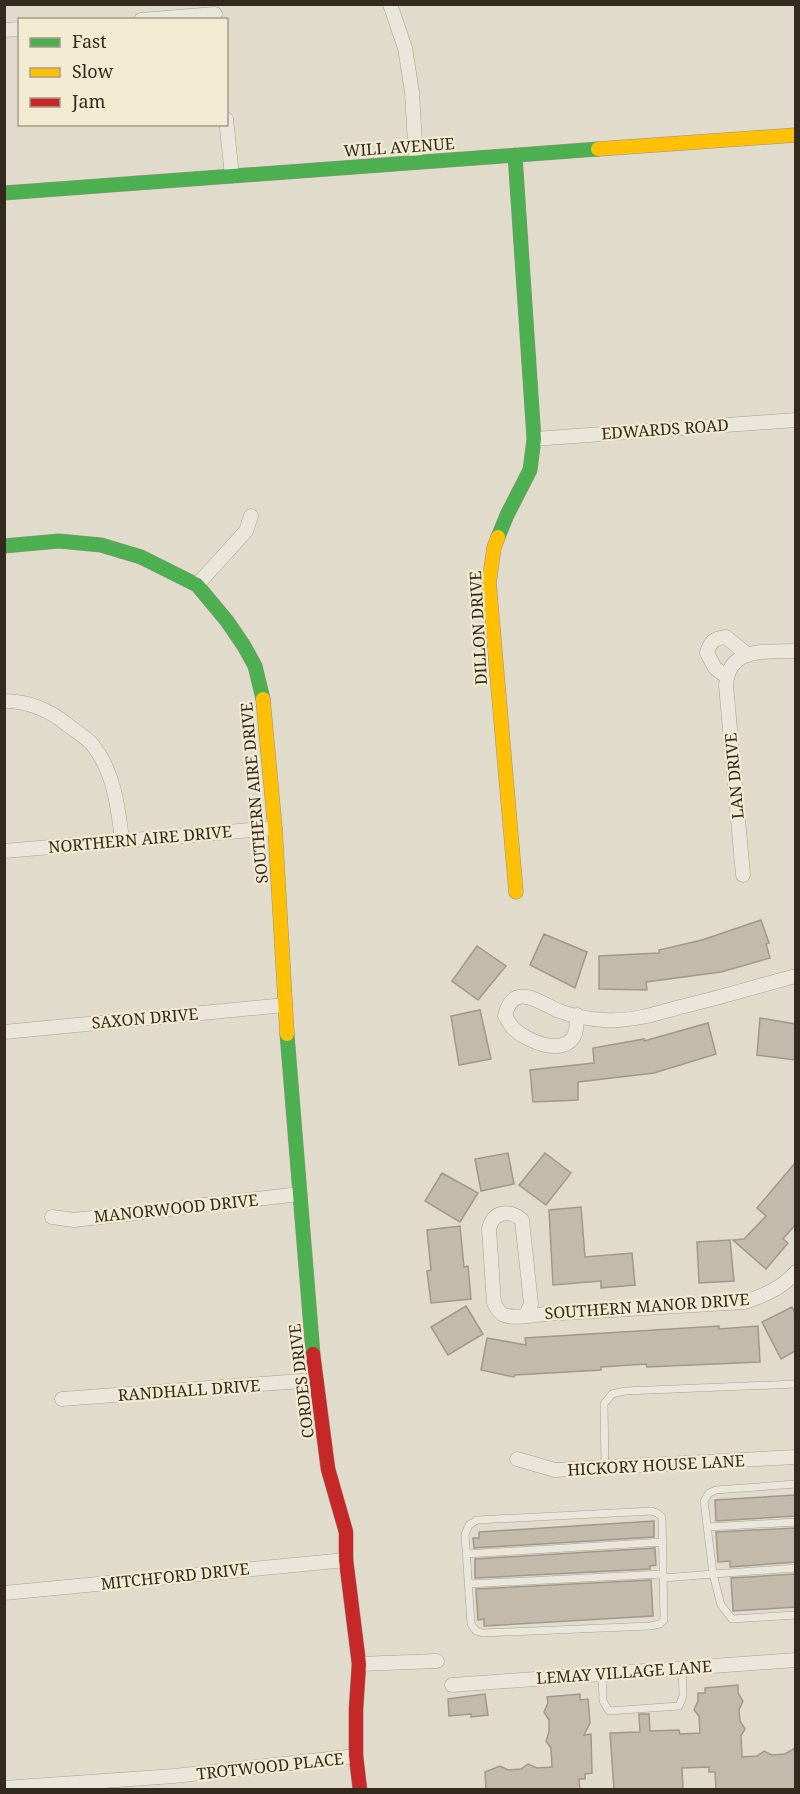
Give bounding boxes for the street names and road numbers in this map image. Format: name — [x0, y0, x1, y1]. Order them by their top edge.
street label: WILL AVENUE — [343, 132, 455, 162]
street label: EDWARDS ROAD — [600, 414, 730, 444]
street label: DILLON DRIVE — [464, 570, 492, 686]
street label: SOUTHERN AIRE DRIVE — [235, 701, 273, 885]
street label: LAN DRIVE — [719, 732, 749, 820]
street label: NORTHERN AIRE DRIVE — [47, 820, 233, 858]
street label: SAXON DRIVE — [91, 1002, 199, 1034]
street label: MANORWOOD DRIVE — [93, 1188, 259, 1228]
street label: SOUTHERN MANOR DRIVE — [544, 1288, 750, 1324]
street label: CORDES DRIVE — [283, 1322, 319, 1440]
street label: RANDHALL DRIVE — [117, 1374, 261, 1406]
street label: HICKORY HOUSE LANE — [567, 1449, 745, 1481]
street label: MITCHFORD DRIVE — [100, 1557, 250, 1595]
street label: LEMAY VILLAGE LANE — [536, 1655, 712, 1689]
street label: TROTWOOD PLACE — [195, 1747, 345, 1785]

